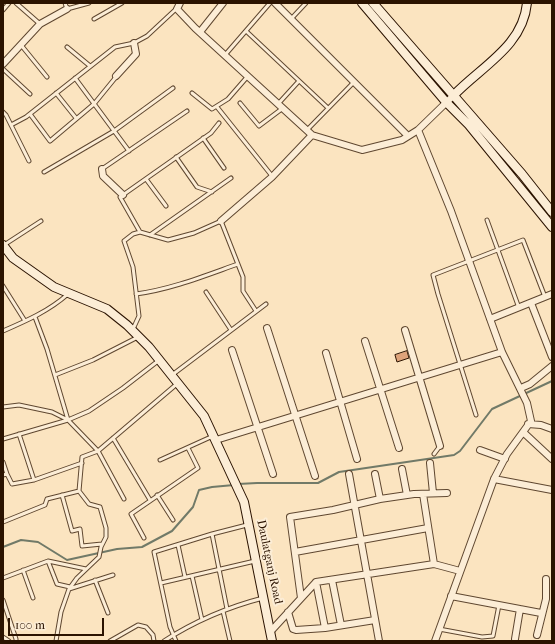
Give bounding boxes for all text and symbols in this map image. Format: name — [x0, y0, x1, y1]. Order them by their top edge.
street label: Daulatganj Road — [253, 519, 285, 605]
scale bar — [10, 610, 106, 636]
text: 100 m — [15, 618, 45, 632]

